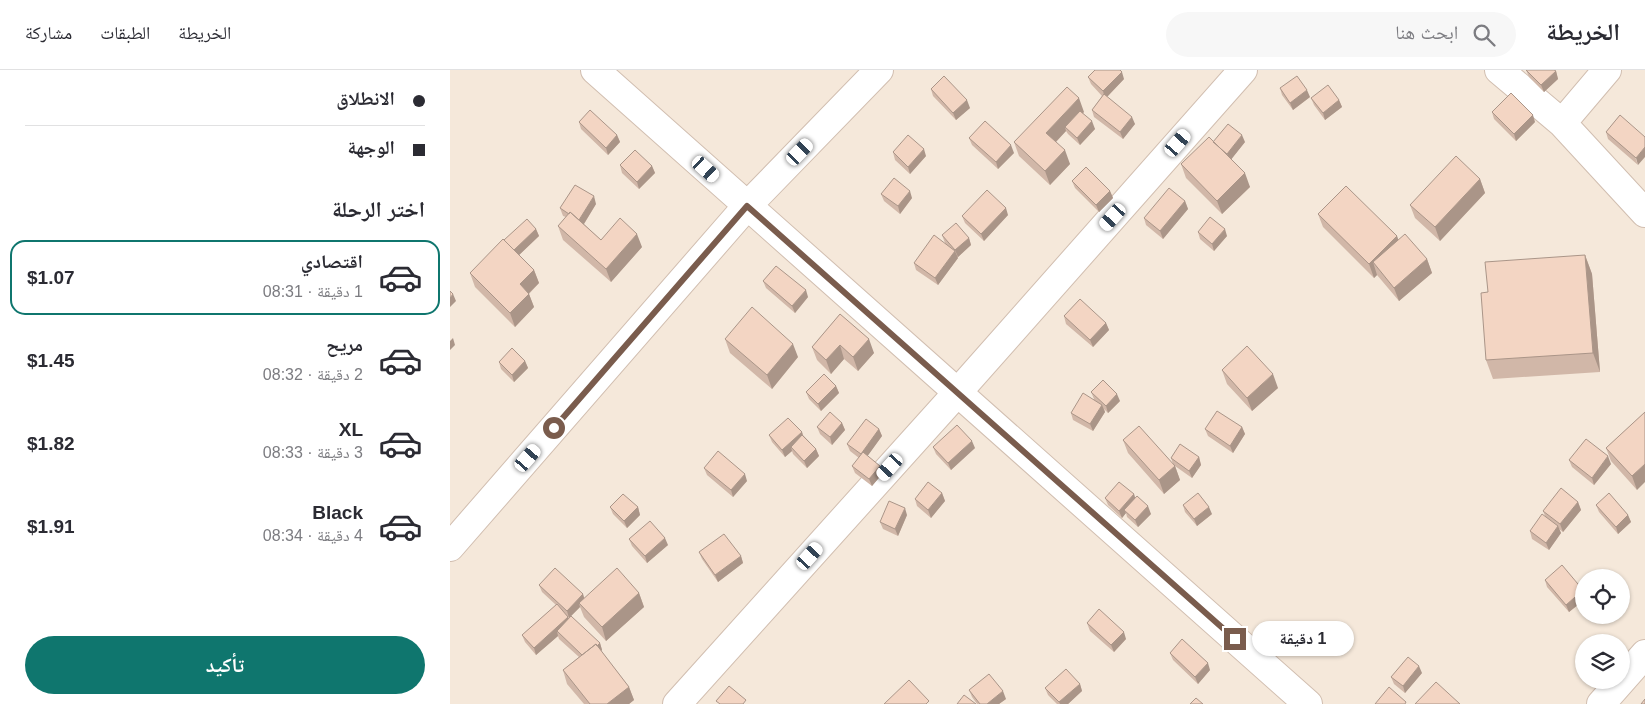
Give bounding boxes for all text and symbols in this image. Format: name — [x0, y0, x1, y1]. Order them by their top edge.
search box — [1166, 12, 1516, 57]
text: الخريطة — [1546, 18, 1620, 45]
icon: search — [1470, 21, 1498, 49]
text: ابحث هنا — [1395, 22, 1458, 43]
text: مشاركة — [25, 23, 72, 43]
text: الطبقات — [100, 23, 150, 43]
text: الخريطة — [178, 23, 231, 43]
text: الانطلاق — [336, 88, 395, 109]
car — [1162, 127, 1193, 159]
car — [784, 136, 815, 168]
text: الوجهة — [347, 137, 395, 158]
car — [689, 153, 722, 185]
text: اختر الرحلة — [332, 197, 425, 222]
car — [1097, 201, 1128, 233]
text: اقتصادي — [301, 251, 363, 272]
icon: car — [378, 255, 423, 300]
text: $1.07 — [27, 267, 75, 288]
text: 1 دقيقة · 08:31 — [263, 283, 363, 300]
text: مريح — [326, 334, 363, 355]
icon: car — [378, 338, 423, 383]
text: $1.45 — [27, 350, 75, 371]
text: 2 دقيقة · 08:32 — [263, 366, 363, 383]
route start — [543, 417, 565, 439]
text: XL — [339, 419, 363, 440]
icon: car — [378, 421, 423, 466]
text: $1.82 — [27, 433, 75, 454]
car — [512, 442, 543, 474]
text: 3 دقيقة · 08:33 — [263, 444, 363, 461]
car — [874, 451, 905, 483]
text: Black — [312, 502, 363, 523]
icon: car — [378, 504, 423, 549]
text: $1.91 — [27, 516, 75, 537]
text: 4 دقيقة · 08:34 — [263, 527, 363, 544]
car — [794, 540, 825, 572]
map controls — [1575, 569, 1630, 689]
button: locate — [1575, 569, 1630, 624]
callout: 1 دقيقة — [1252, 622, 1355, 656]
route end — [1224, 628, 1246, 650]
text: 1 دقيقة — [1280, 630, 1326, 647]
button: layers — [1575, 634, 1630, 689]
button: تأكيد — [25, 636, 425, 694]

